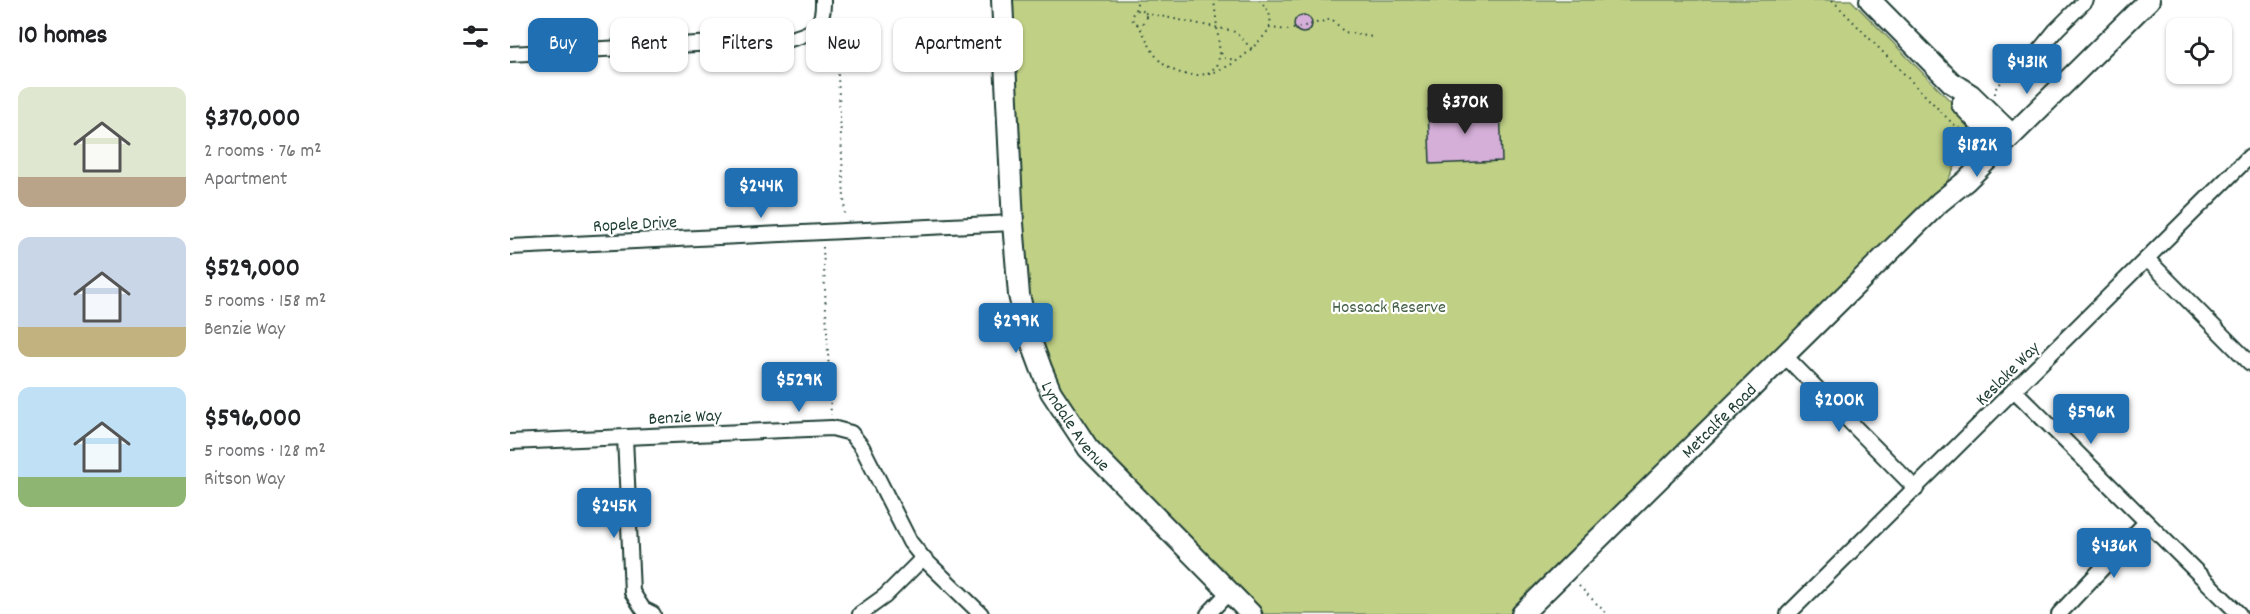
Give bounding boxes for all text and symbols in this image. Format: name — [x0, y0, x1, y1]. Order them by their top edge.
text: 10 homes — [18, 18, 108, 55]
chip: Buy — [528, 18, 598, 72]
chip: Rent — [610, 18, 688, 72]
chip: Filters — [700, 18, 794, 72]
chip: New — [806, 18, 881, 72]
chip: Apartment — [893, 18, 1023, 72]
map controls — [2166, 18, 2232, 84]
button: locate — [2166, 18, 2232, 84]
icon: filters — [459, 20, 492, 53]
pin: $431K — [1985, 44, 2069, 95]
text: $431K — [2007, 49, 2047, 77]
pin: $370K — [1423, 84, 1507, 135]
text: $370K — [1442, 89, 1488, 117]
text: $370,000 — [204, 101, 300, 138]
icon: home — [66, 111, 138, 183]
pin: $182K — [1935, 127, 2019, 178]
text: $182K — [1957, 132, 1997, 160]
text: 2 rooms · 76 m² — [204, 138, 322, 166]
text: Apartment — [204, 166, 287, 194]
pin: $244K — [719, 168, 803, 219]
text: $244K — [739, 173, 783, 201]
street label: Ropele Drive — [593, 211, 678, 240]
text: $529,000 — [204, 251, 300, 288]
icon: home — [66, 261, 138, 333]
text: 5 rooms · 158 m² — [204, 288, 326, 316]
park label: Hossack Reserve — [1332, 296, 1446, 321]
pin: $299K — [974, 303, 1058, 354]
text: $299K — [993, 308, 1039, 336]
text: Benzie Way — [204, 316, 285, 344]
street label: Keslake Way — [1971, 336, 2047, 413]
pin: $529K — [757, 362, 841, 413]
text: $529K — [776, 367, 822, 395]
street label: Lyndale Avenue — [1033, 378, 1115, 478]
street label: Metcalfe Road — [1677, 379, 1764, 465]
pin: $200K — [1797, 382, 1881, 433]
text: $200K — [1814, 387, 1864, 415]
pin: $596K — [2049, 394, 2133, 445]
text: $596K — [2067, 399, 2115, 427]
text: $596,000 — [204, 401, 301, 438]
street label: Benzie Way — [648, 404, 723, 433]
icon: home — [66, 411, 138, 483]
text: 5 rooms · 128 m² — [204, 438, 326, 466]
text: Ritson Way — [204, 466, 285, 494]
pin: $245K — [572, 488, 656, 539]
text: $245K — [591, 493, 637, 521]
pin: $436K — [2072, 528, 2156, 579]
text: $436K — [2091, 533, 2137, 561]

